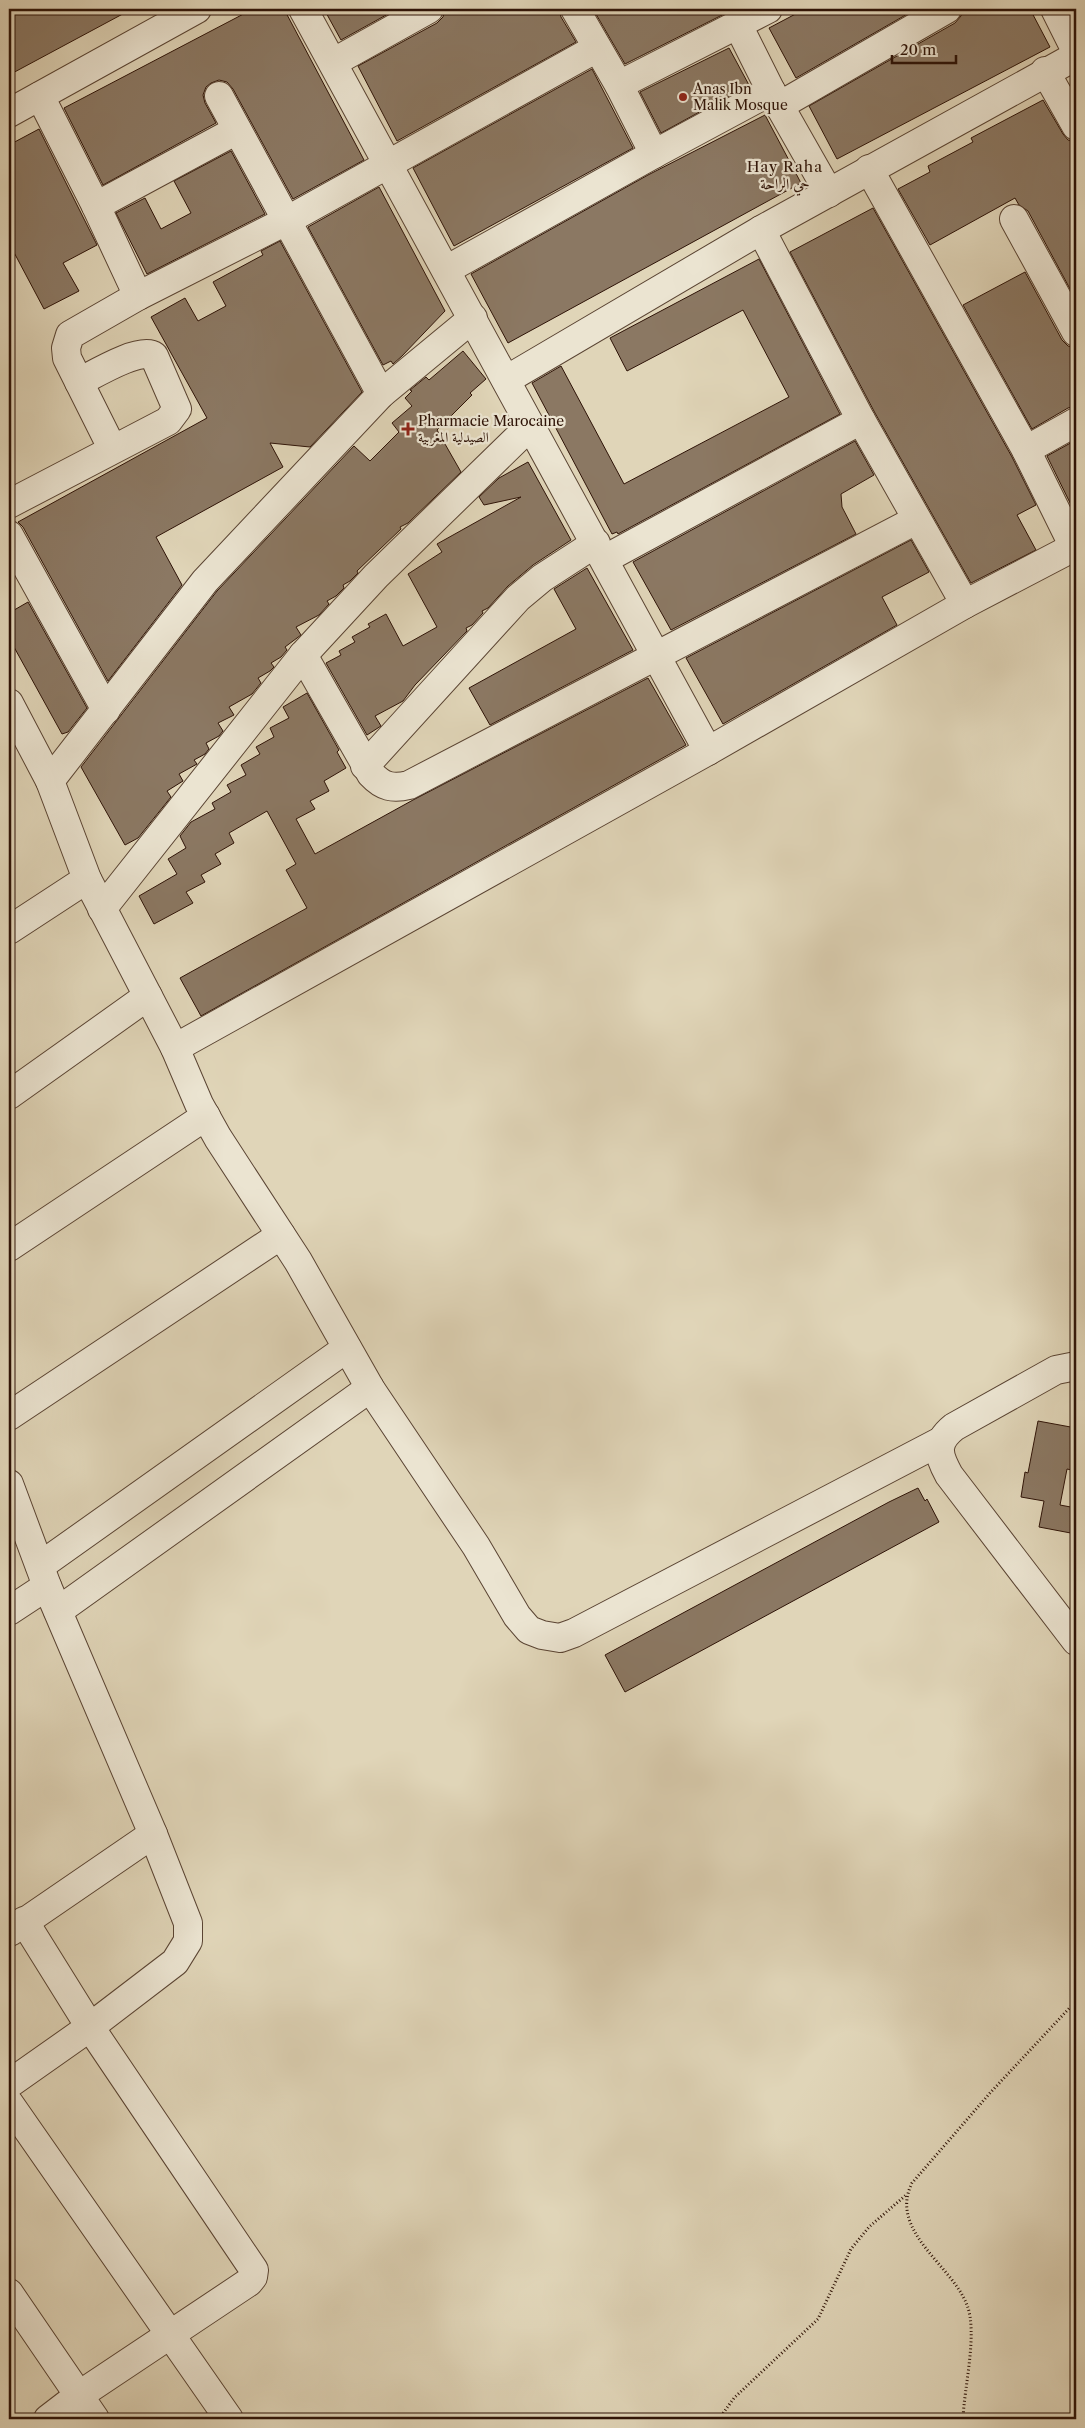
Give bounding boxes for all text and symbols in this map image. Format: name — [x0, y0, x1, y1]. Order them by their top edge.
scale bar — [892, 32, 956, 64]
text: 20 m — [900, 40, 936, 59]
place label: Anas Ibn Malik Mosque — [692, 80, 788, 114]
marker: Anas Ibn Malik Mosque — [677, 91, 689, 103]
district label: Hay Raha حي الراحة — [747, 157, 823, 196]
place label: Pharmacie Marocaine الصيدلية المغربية — [418, 412, 564, 446]
marker: Pharmacie Marocaine الصيدلية المغربية — [402, 423, 414, 435]

